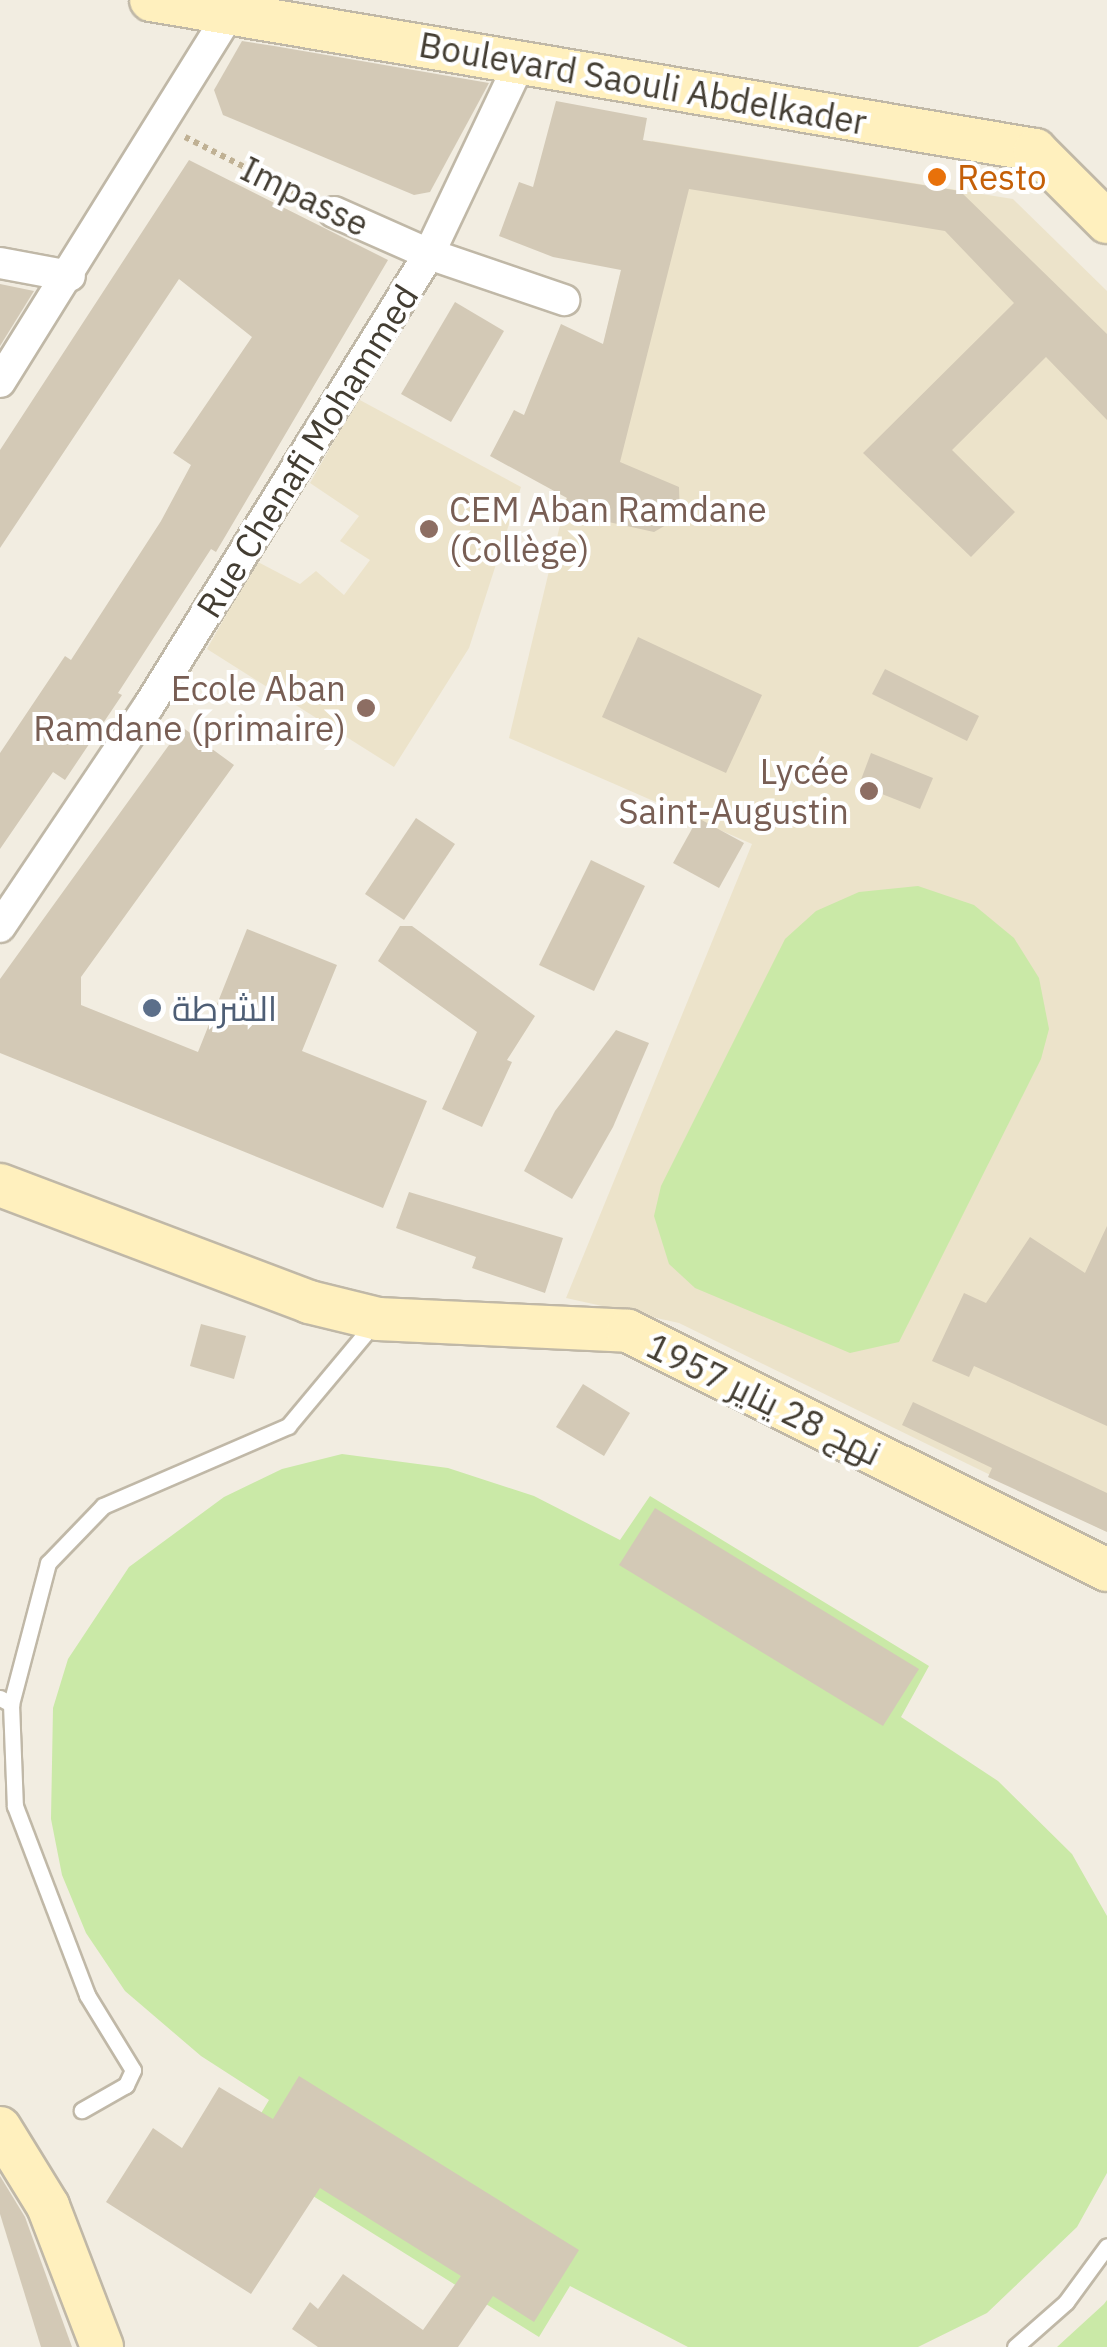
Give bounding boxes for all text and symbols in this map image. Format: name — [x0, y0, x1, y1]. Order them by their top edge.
street label: Boulevard Saouli Abdelkader — [416, 23, 870, 143]
street label: Impasse — [234, 147, 376, 245]
place label: Resto — [957, 156, 1047, 198]
marker: Resto — [926, 166, 948, 188]
street label: Rue Chenafi Mohammed — [187, 277, 427, 625]
place label: CEM Aban Ramdane (Collège) — [449, 488, 767, 570]
marker: CEM Aban Ramdane (Collège) — [418, 518, 440, 540]
place label: Ecole Aban Ramdane (primaire) — [33, 667, 346, 749]
marker: Ecole Aban Ramdane (primaire) — [355, 697, 377, 719]
place label: Lycée Saint-Augustin — [618, 750, 849, 832]
marker: Lycée Saint-Augustin — [858, 780, 880, 802]
place label: الشرطة — [172, 987, 277, 1029]
marker: الشرطة — [141, 997, 163, 1019]
street label: نهج 28 يناير 1957 — [640, 1324, 888, 1474]

